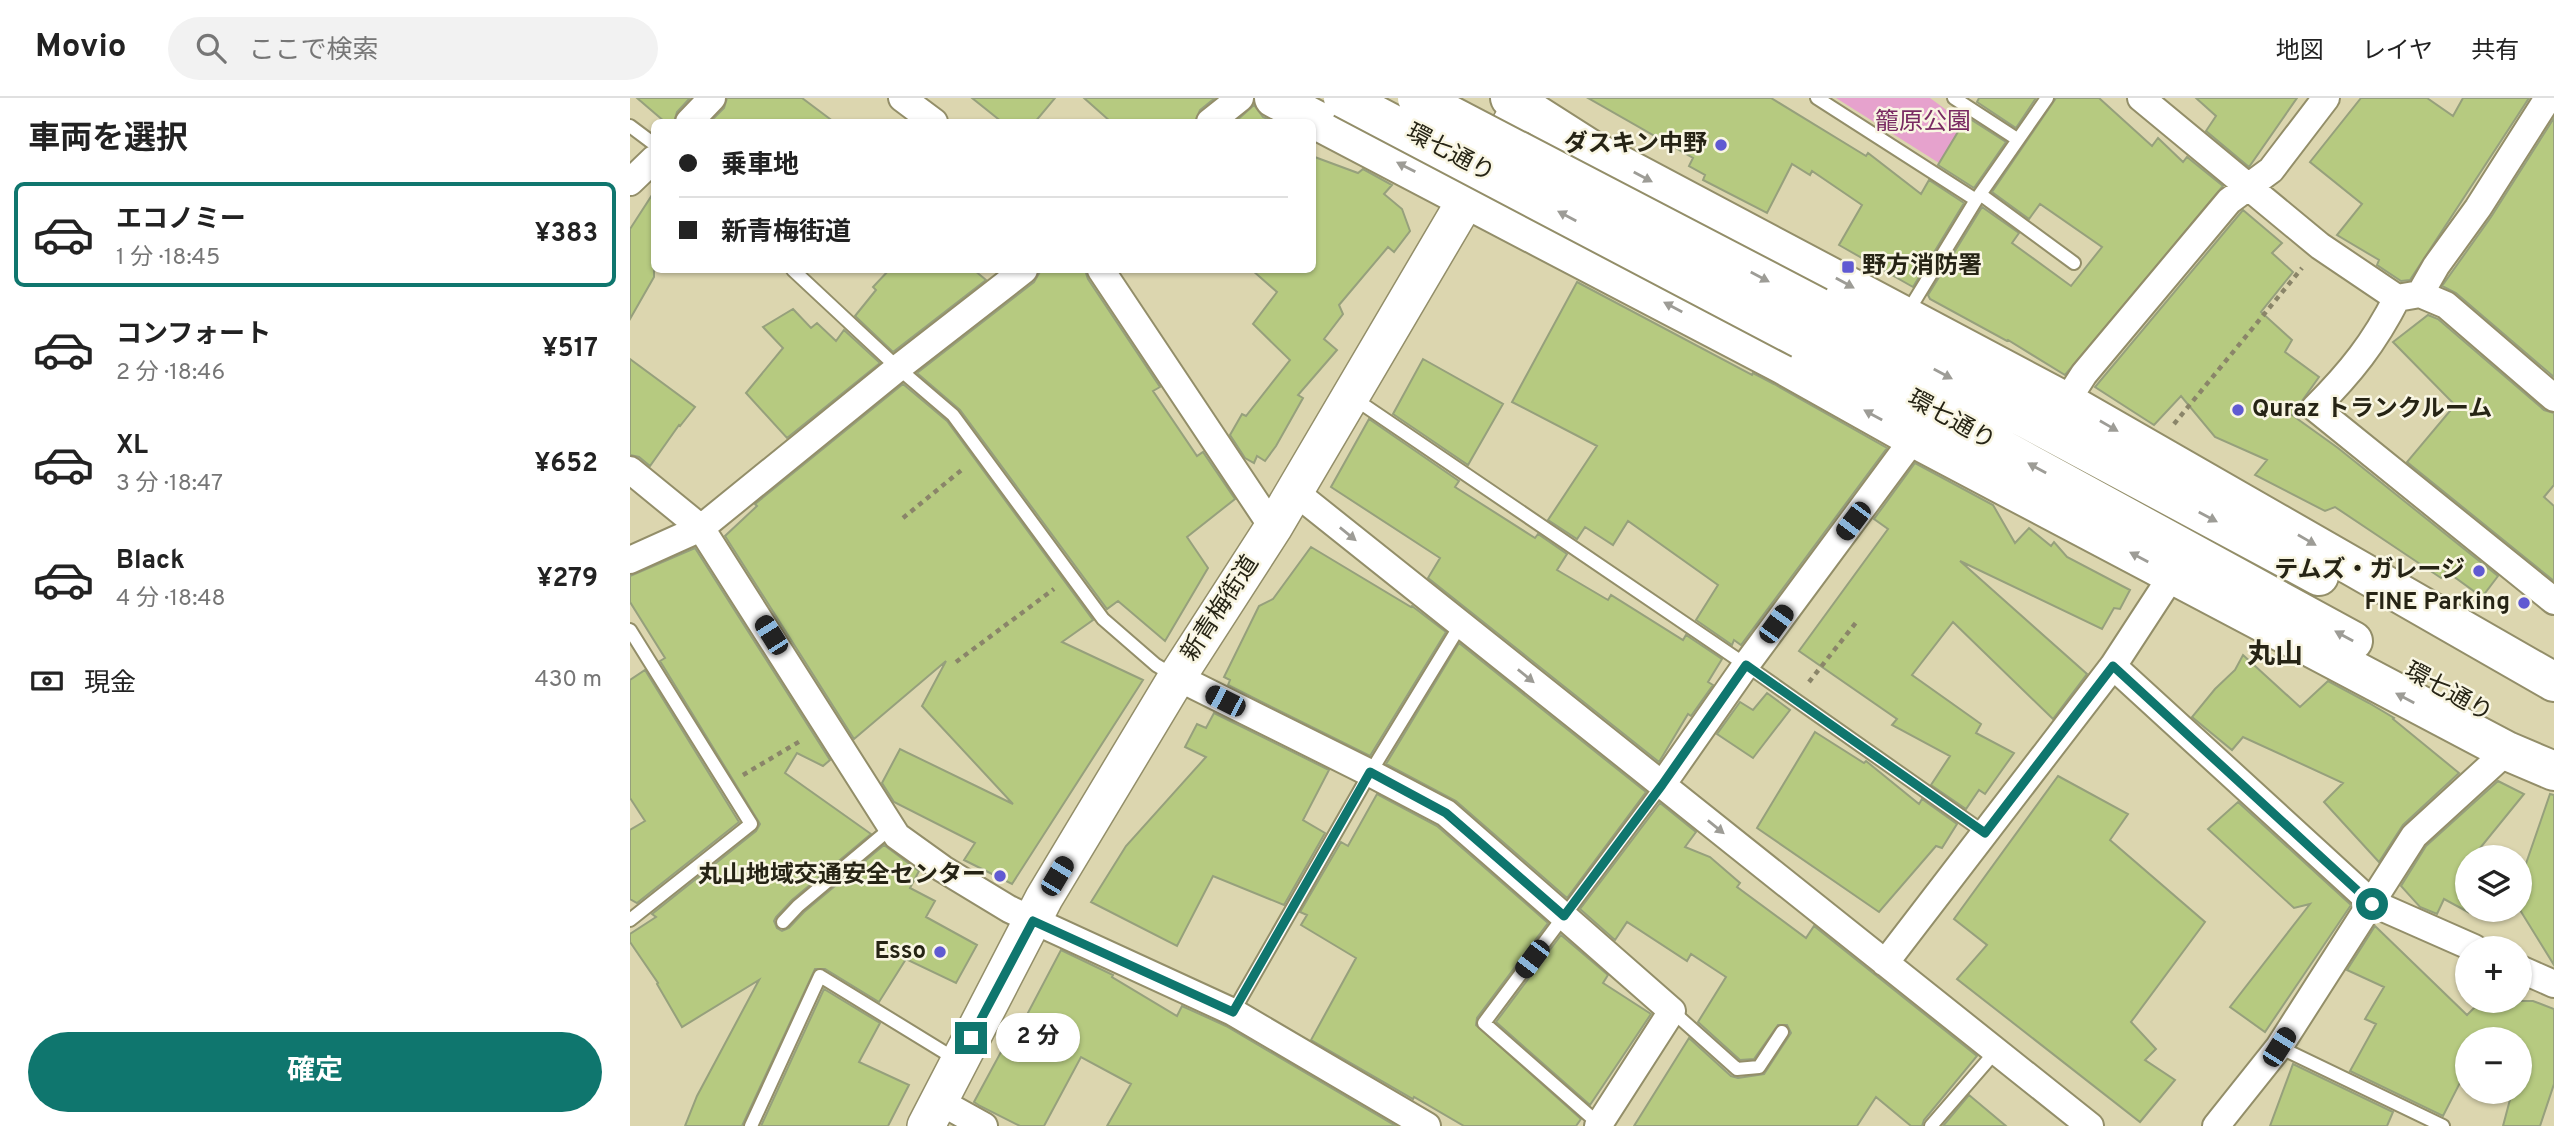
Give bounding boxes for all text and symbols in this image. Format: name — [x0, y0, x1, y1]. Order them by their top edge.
search box — [168, 17, 658, 80]
text: Movio — [35, 27, 126, 69]
icon: search — [192, 29, 230, 67]
text: ここで検索 — [248, 35, 378, 68]
text: 地図 — [2276, 37, 2324, 67]
text: レイヤ — [2362, 37, 2433, 67]
text: 共有 — [2471, 37, 2519, 67]
park label: 籠原公園 — [1875, 108, 1971, 138]
street label: 環七通り — [1401, 118, 1499, 190]
text: 車両を選択 — [28, 120, 188, 160]
place label: ダスキン中野 — [1564, 130, 1707, 160]
marker: ダスキン中野 — [1713, 137, 1729, 153]
text: 乗車地 — [721, 150, 799, 183]
one-way arrow — [1396, 161, 1416, 173]
one-way arrow — [1634, 171, 1653, 183]
icon: car — [32, 203, 95, 266]
text: エコノミー — [116, 204, 246, 237]
one-way arrow — [1557, 210, 1577, 221]
text: 新青梅街道 — [721, 217, 851, 250]
text: ¥383 — [535, 218, 598, 251]
text: 1 分 · 18:45 — [116, 244, 220, 273]
place label: 野方消防署 — [1862, 252, 1982, 282]
marker: 野方消防署 — [1840, 259, 1856, 275]
one-way arrow — [1750, 271, 1770, 282]
one-way arrow — [1835, 277, 1854, 289]
one-way arrow — [1663, 301, 1683, 312]
icon: car — [32, 318, 95, 381]
text: コンフォート — [116, 319, 271, 352]
text: ¥517 — [542, 333, 598, 366]
text: 2 分 · 18:46 — [116, 359, 225, 388]
one-way arrow — [1934, 368, 1953, 380]
street label: 環七通り — [1902, 385, 2000, 457]
place label: Quraz トランクルーム — [2252, 395, 2492, 425]
marker: Quraz トランクルーム — [2230, 402, 2246, 418]
one-way arrow — [1863, 409, 1883, 421]
one-way arrow — [2100, 420, 2119, 432]
text: XL — [116, 430, 148, 463]
icon: car — [32, 433, 95, 496]
text: ¥652 — [534, 448, 598, 481]
one-way arrow — [2027, 462, 2046, 474]
text: 3 分 · 18:47 — [116, 470, 223, 499]
car — [1832, 498, 1875, 544]
one-way arrow — [2199, 510, 2219, 522]
one-way arrow — [1339, 527, 1357, 542]
one-way arrow — [2297, 534, 2316, 546]
text: Black — [116, 545, 185, 578]
icon: car — [32, 548, 95, 611]
street label: 新青梅街道 — [1176, 551, 1266, 667]
one-way arrow — [2129, 551, 2149, 562]
place label: テムズ・ガレージ — [2274, 556, 2465, 586]
text: ¥279 — [537, 563, 598, 596]
marker: テムズ・ガレージ — [2471, 563, 2487, 579]
text: 4 分 · 18:48 — [116, 585, 226, 614]
place label: FINE Parking — [2364, 588, 2510, 618]
marker: FINE Parking — [2516, 595, 2532, 611]
car — [1756, 601, 1797, 647]
car — [751, 612, 792, 658]
one-way arrow — [2334, 630, 2353, 642]
district label: 丸山 — [2247, 638, 2303, 674]
street label: 環七通り — [2399, 657, 2497, 729]
icon: cash — [28, 662, 66, 700]
text: 430 m — [534, 666, 602, 695]
text: 現金 — [84, 668, 136, 701]
one-way arrow — [1517, 668, 1535, 683]
car — [1202, 682, 1249, 720]
one-way arrow — [2395, 692, 2415, 703]
one-way arrow — [1706, 820, 1724, 835]
map controls — [2455, 845, 2532, 1104]
button: layers — [2455, 845, 2532, 922]
car — [1038, 853, 1077, 899]
place label: 丸山地域交通安全センター — [698, 861, 986, 891]
marker: 丸山地域交通安全センター — [992, 868, 1008, 884]
route start — [2356, 888, 2388, 920]
car — [1511, 936, 1554, 982]
button: + — [2455, 936, 2532, 1013]
place label: Esso — [874, 937, 926, 967]
marker: Esso — [932, 944, 948, 960]
callout: 2 分 — [996, 1014, 1080, 1062]
route end — [955, 1022, 987, 1054]
text: 2 分 — [1017, 1023, 1059, 1052]
car — [2259, 1024, 2300, 1070]
button: − — [2455, 1027, 2532, 1104]
button: 確定 — [28, 1032, 602, 1112]

